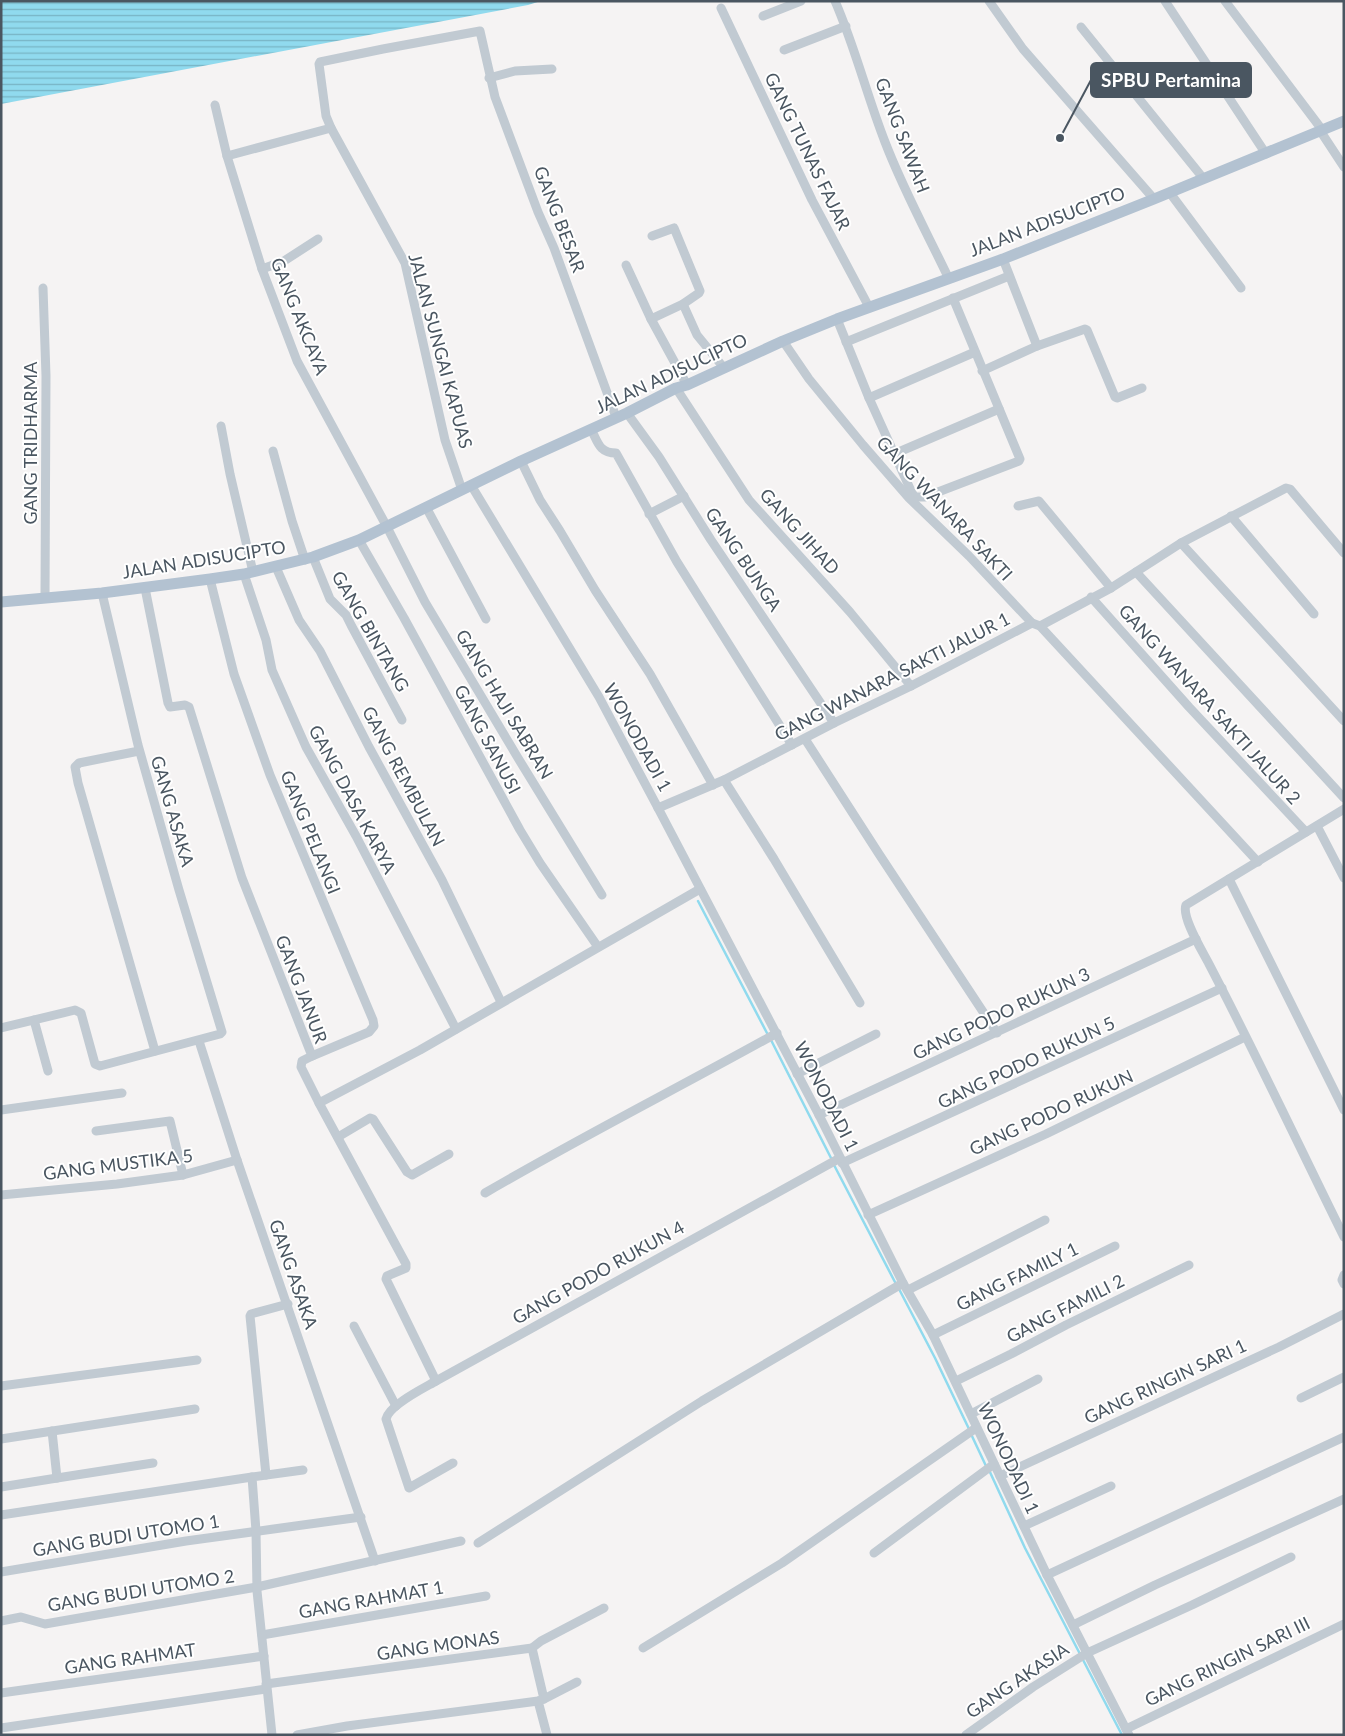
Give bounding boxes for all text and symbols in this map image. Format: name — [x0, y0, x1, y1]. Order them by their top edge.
callout: SPBU Pertamina — [1091, 63, 1251, 97]
text: SPBU Pertamina — [1101, 68, 1241, 91]
street label: GANG TUNAS FAJAR — [760, 69, 856, 234]
street label: GANG SAWAH — [871, 74, 935, 196]
street label: GANG BESAR — [530, 163, 591, 276]
street label: JALAN ADISUCIPTO — [966, 181, 1128, 261]
street label: JALAN SUNGAI KAPUAS — [404, 251, 478, 451]
street label: GANG AKCAYA — [266, 254, 334, 379]
street label: JALAN ADISUCIPTO — [592, 328, 750, 418]
street label: GANG TRIDHARMA — [19, 361, 41, 524]
street label: GANG WANARA SAKTI — [872, 431, 1018, 585]
street label: GANG JIHAD — [756, 483, 844, 579]
street label: GANG BUNGA — [701, 503, 787, 616]
street label: JALAN ADISUCIPTO — [121, 535, 287, 583]
street label: GANG BINTANG — [328, 567, 414, 695]
street label: GANG WANARA SAKTI JALUR 2 — [1114, 600, 1306, 808]
street label: GANG WANARA SAKTI JALUR 1 — [771, 607, 1013, 745]
street label: GANG HAJI SABRAN — [452, 625, 558, 783]
street label: WONODADI 1 — [599, 679, 677, 795]
street label: GANG SANUSI — [450, 681, 526, 797]
street label: GANG REMBULAN — [358, 702, 450, 850]
street label: GANG DASA KARYA — [305, 721, 402, 878]
street label: GANG ASAKA — [147, 753, 200, 870]
street label: GANG PELANGI — [276, 767, 346, 897]
street label: GANG JANUR — [271, 932, 333, 1047]
street label: GANG PODO RUKUN 3 — [909, 962, 1093, 1064]
street label: GANG PODO RUKUN 5 — [934, 1011, 1118, 1113]
street label: WONODADI 1 — [790, 1037, 864, 1155]
street label: GANG PODO RUKUN — [966, 1065, 1136, 1159]
street label: GANG MUSTIKA 5 — [42, 1144, 194, 1184]
street label: GANG ASAKA — [265, 1216, 323, 1332]
street label: GANG PODO RUKUN 4 — [508, 1216, 688, 1328]
street label: GANG FAMILY 1 — [952, 1237, 1082, 1315]
street label: GANG FAMILI 2 — [1002, 1269, 1128, 1347]
street label: GANG RINGIN SARI 1 — [1080, 1334, 1250, 1428]
street label: WONODADI 1 — [974, 1399, 1044, 1517]
street label: GANG BUDI UTOMO 1 — [31, 1509, 221, 1561]
street label: GANG BUDI UTOMO 2 — [46, 1564, 236, 1616]
street label: GANG RAHMAT 1 — [297, 1575, 445, 1623]
street label: GANG RINGIN SARI III — [1141, 1611, 1313, 1711]
street label: GANG MONAS — [375, 1626, 501, 1664]
street label: GANG AKASIA — [961, 1637, 1073, 1723]
street label: GANG RAHMAT — [63, 1638, 197, 1678]

